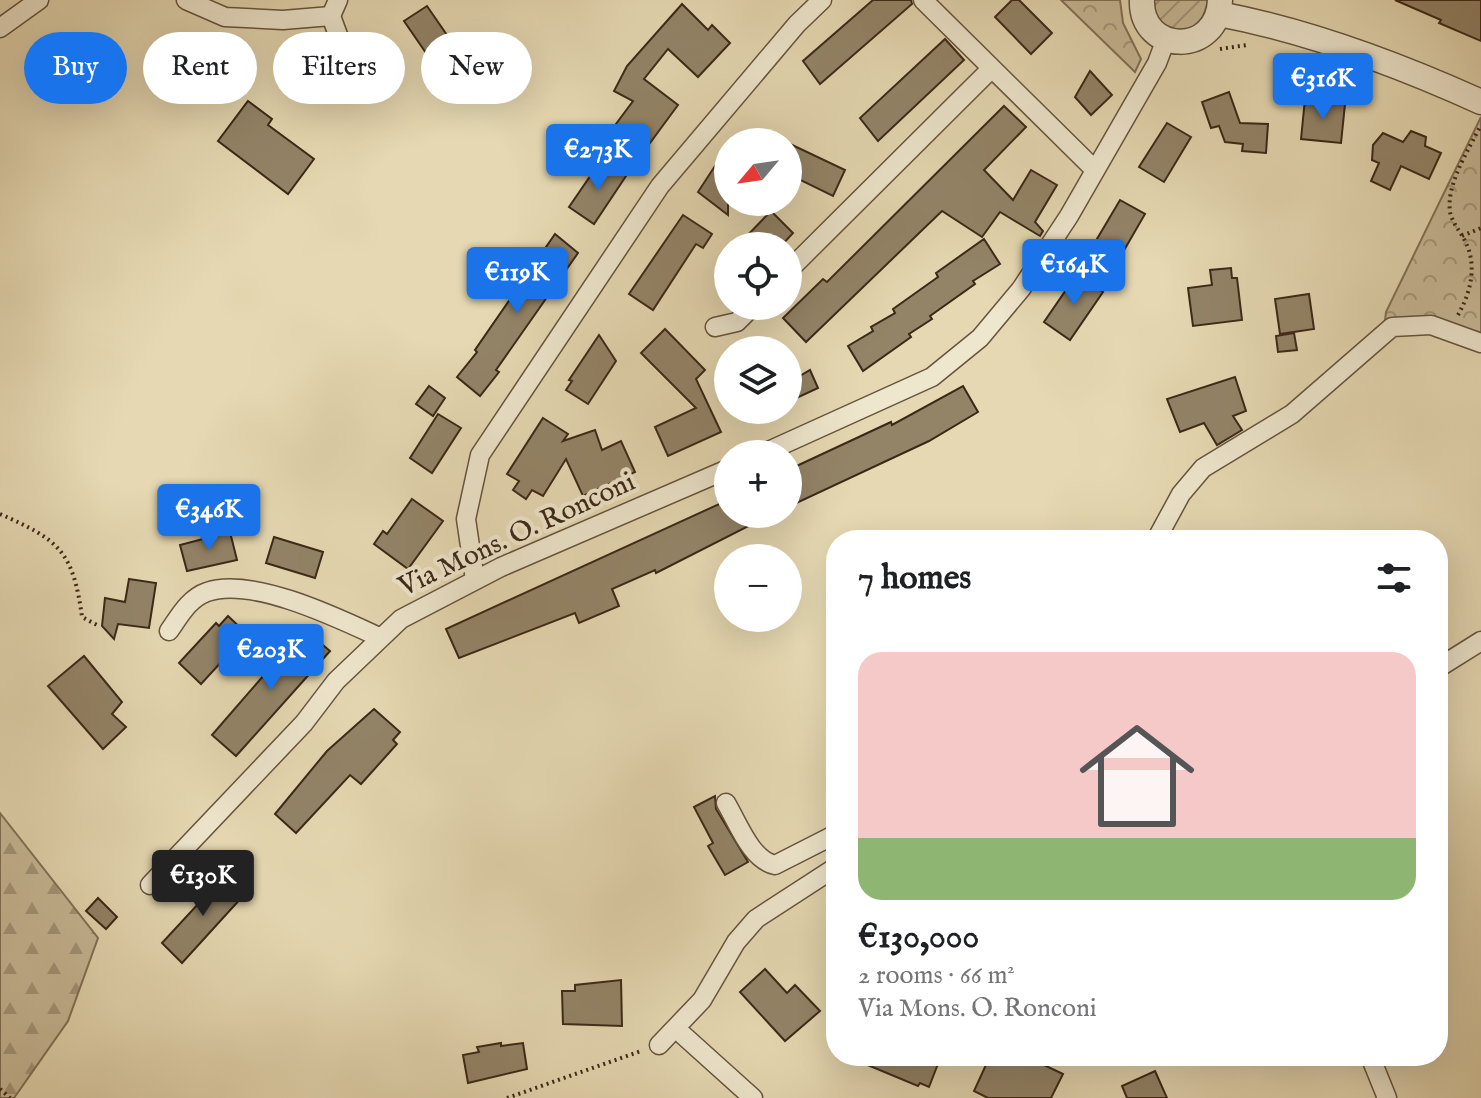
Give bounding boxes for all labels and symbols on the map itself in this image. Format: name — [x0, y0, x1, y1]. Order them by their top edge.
pin: €316K — [1267, 53, 1379, 121]
pin: €273K — [542, 124, 654, 192]
north arrow — [714, 128, 802, 216]
pin: €164K — [1018, 239, 1130, 307]
pin: €119K — [461, 247, 573, 315]
street label: Via Mons. O. Ronconi — [392, 465, 641, 606]
pin: €346K — [153, 484, 265, 552]
pin: €203K — [215, 624, 327, 692]
pin: €130K — [147, 850, 259, 918]

